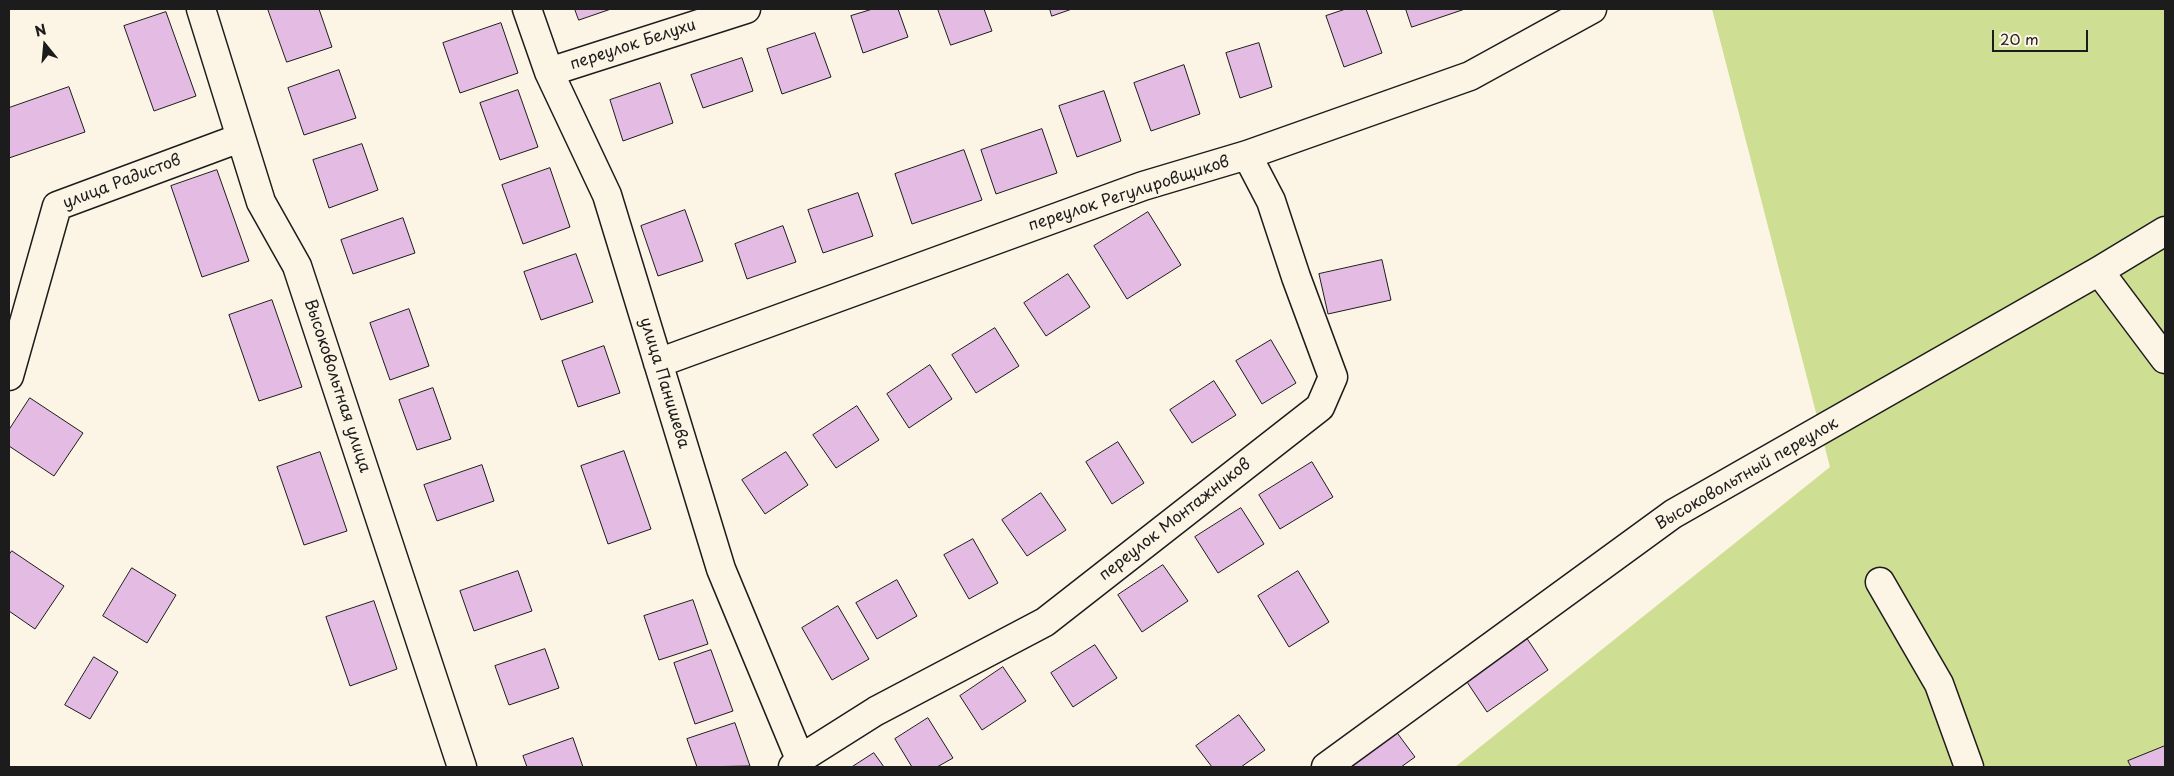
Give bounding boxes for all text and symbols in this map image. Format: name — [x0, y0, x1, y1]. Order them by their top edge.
street label: переулок Белухи — [568, 16, 698, 74]
text: N — [32, 19, 49, 42]
north arrow — [20, 20, 70, 70]
scale bar — [1994, 20, 2090, 52]
text: 20 m — [2000, 27, 2039, 50]
street label: улица Радистов — [60, 151, 184, 213]
street label: переулок Регулировщиков — [1026, 152, 1232, 236]
street label: Высоковольтная улица — [300, 297, 374, 475]
street label: улица Панишева — [635, 315, 693, 451]
street label: Высоковольтный переулок — [1652, 414, 1842, 534]
street label: переулок Монтажников — [1095, 455, 1255, 585]

